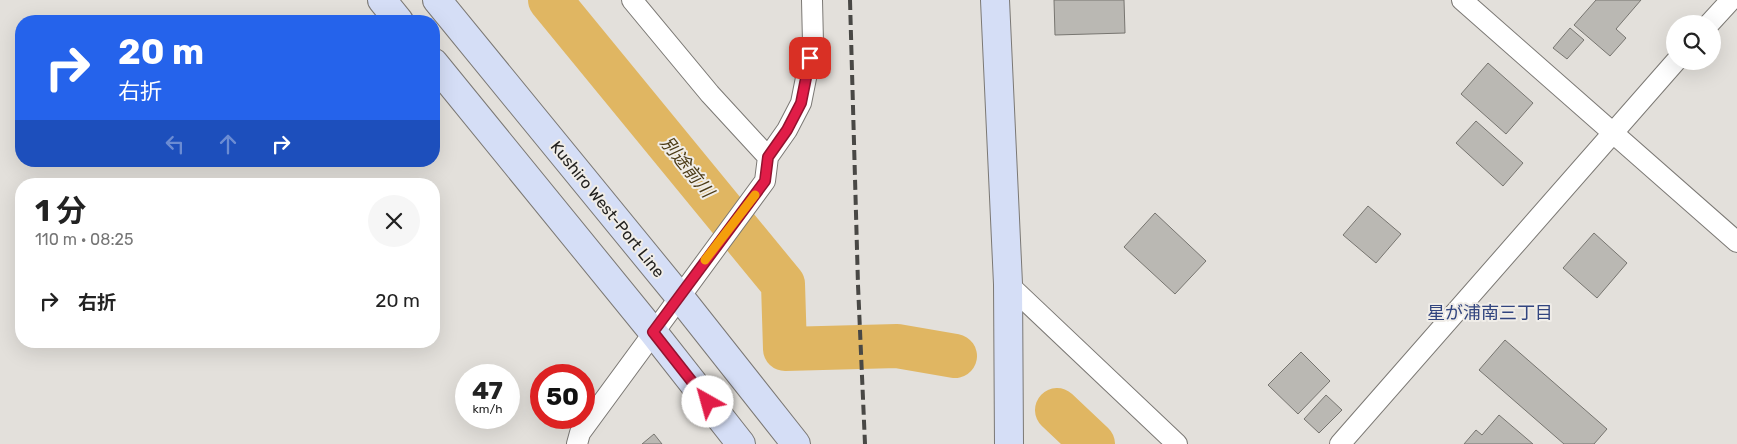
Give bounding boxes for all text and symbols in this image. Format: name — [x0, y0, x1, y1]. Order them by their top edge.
map controls — [1666, 15, 1721, 70]
button: search — [1666, 15, 1721, 70]
text: 20 m — [118, 31, 204, 73]
icon: right — [35, 35, 100, 100]
pin — [789, 37, 831, 79]
icon: arrive — [796, 44, 824, 72]
text: 右折 — [118, 78, 162, 105]
icon: left — [161, 130, 189, 158]
icon: ahead — [214, 130, 242, 158]
icon: right — [267, 130, 295, 158]
water label: 別途前川 — [656, 132, 719, 203]
street label: Kushiro West-Port Line — [547, 137, 668, 281]
text: 1 分 — [35, 193, 86, 229]
button: close — [368, 195, 420, 247]
text: 110 m · 08:25 — [35, 230, 133, 249]
icon: right — [35, 287, 63, 315]
text: 20 m — [375, 289, 420, 312]
text: 右折 — [78, 291, 116, 314]
district label: 星が浦南三丁目 — [1427, 302, 1553, 324]
speed limit sign: 50 — [530, 364, 595, 429]
position arrow — [681, 375, 733, 427]
text: 47 — [472, 376, 503, 405]
text: km/h — [473, 402, 502, 416]

